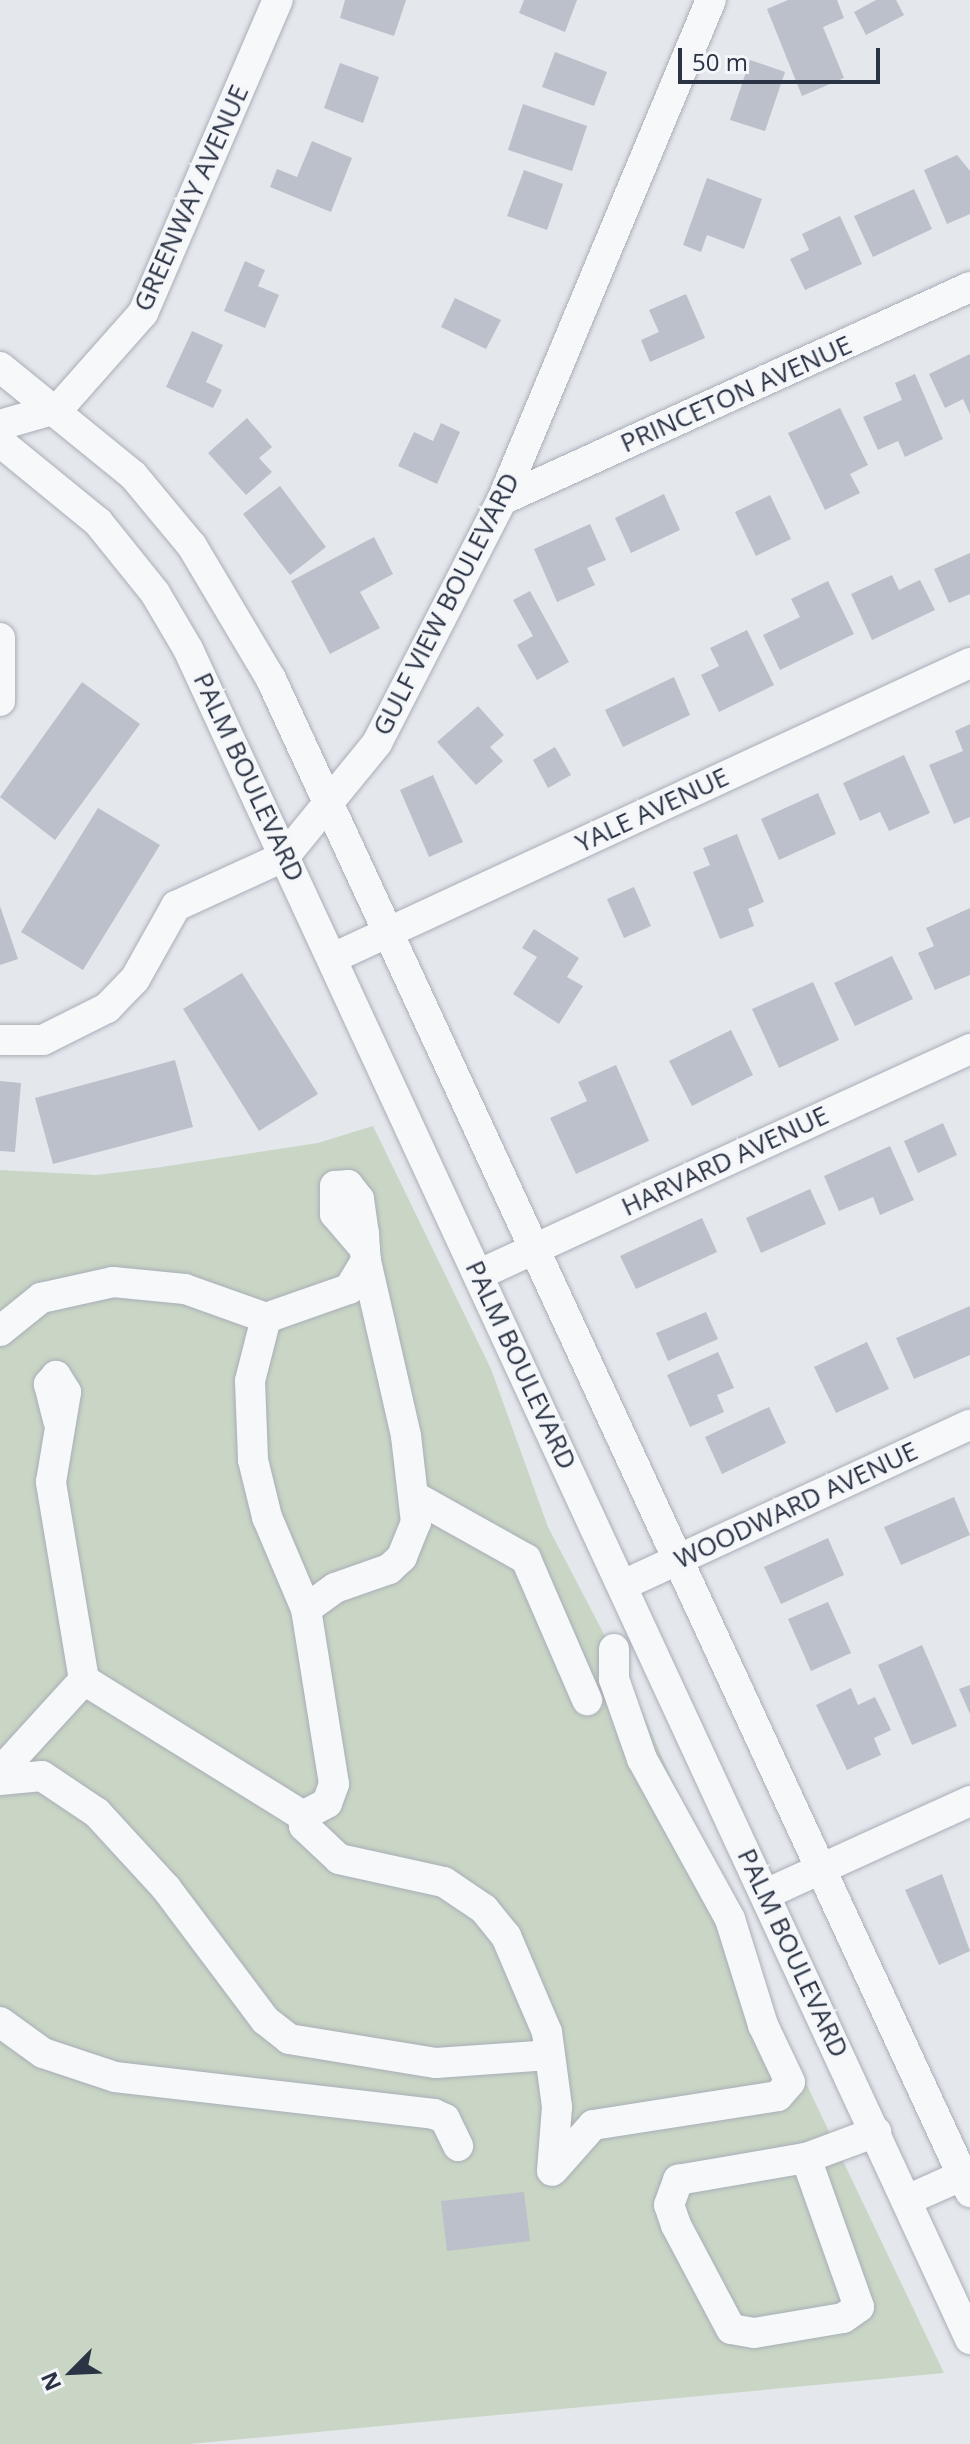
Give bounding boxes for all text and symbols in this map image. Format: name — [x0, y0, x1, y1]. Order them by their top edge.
scale bar — [682, 32, 884, 82]
text: 50 m — [692, 45, 748, 78]
street label: GREENWAY AVENUE — [127, 80, 255, 316]
street label: PRINCETON AVENUE — [616, 329, 856, 459]
street label: GULF VIEW BOULEVARD — [366, 468, 526, 740]
street label: PALM BOULEVARD — [187, 668, 311, 886]
street label: YALE AVENUE — [571, 761, 733, 859]
street label: HARVARD AVENUE — [617, 1099, 833, 1223]
street label: PALM BOULEVARD — [459, 1256, 583, 1474]
street label: WOODWARD AVENUE — [669, 1435, 923, 1575]
street label: PALM BOULEVARD — [731, 1844, 855, 2062]
north arrow — [32, 2332, 112, 2412]
text: N — [33, 2367, 67, 2396]

